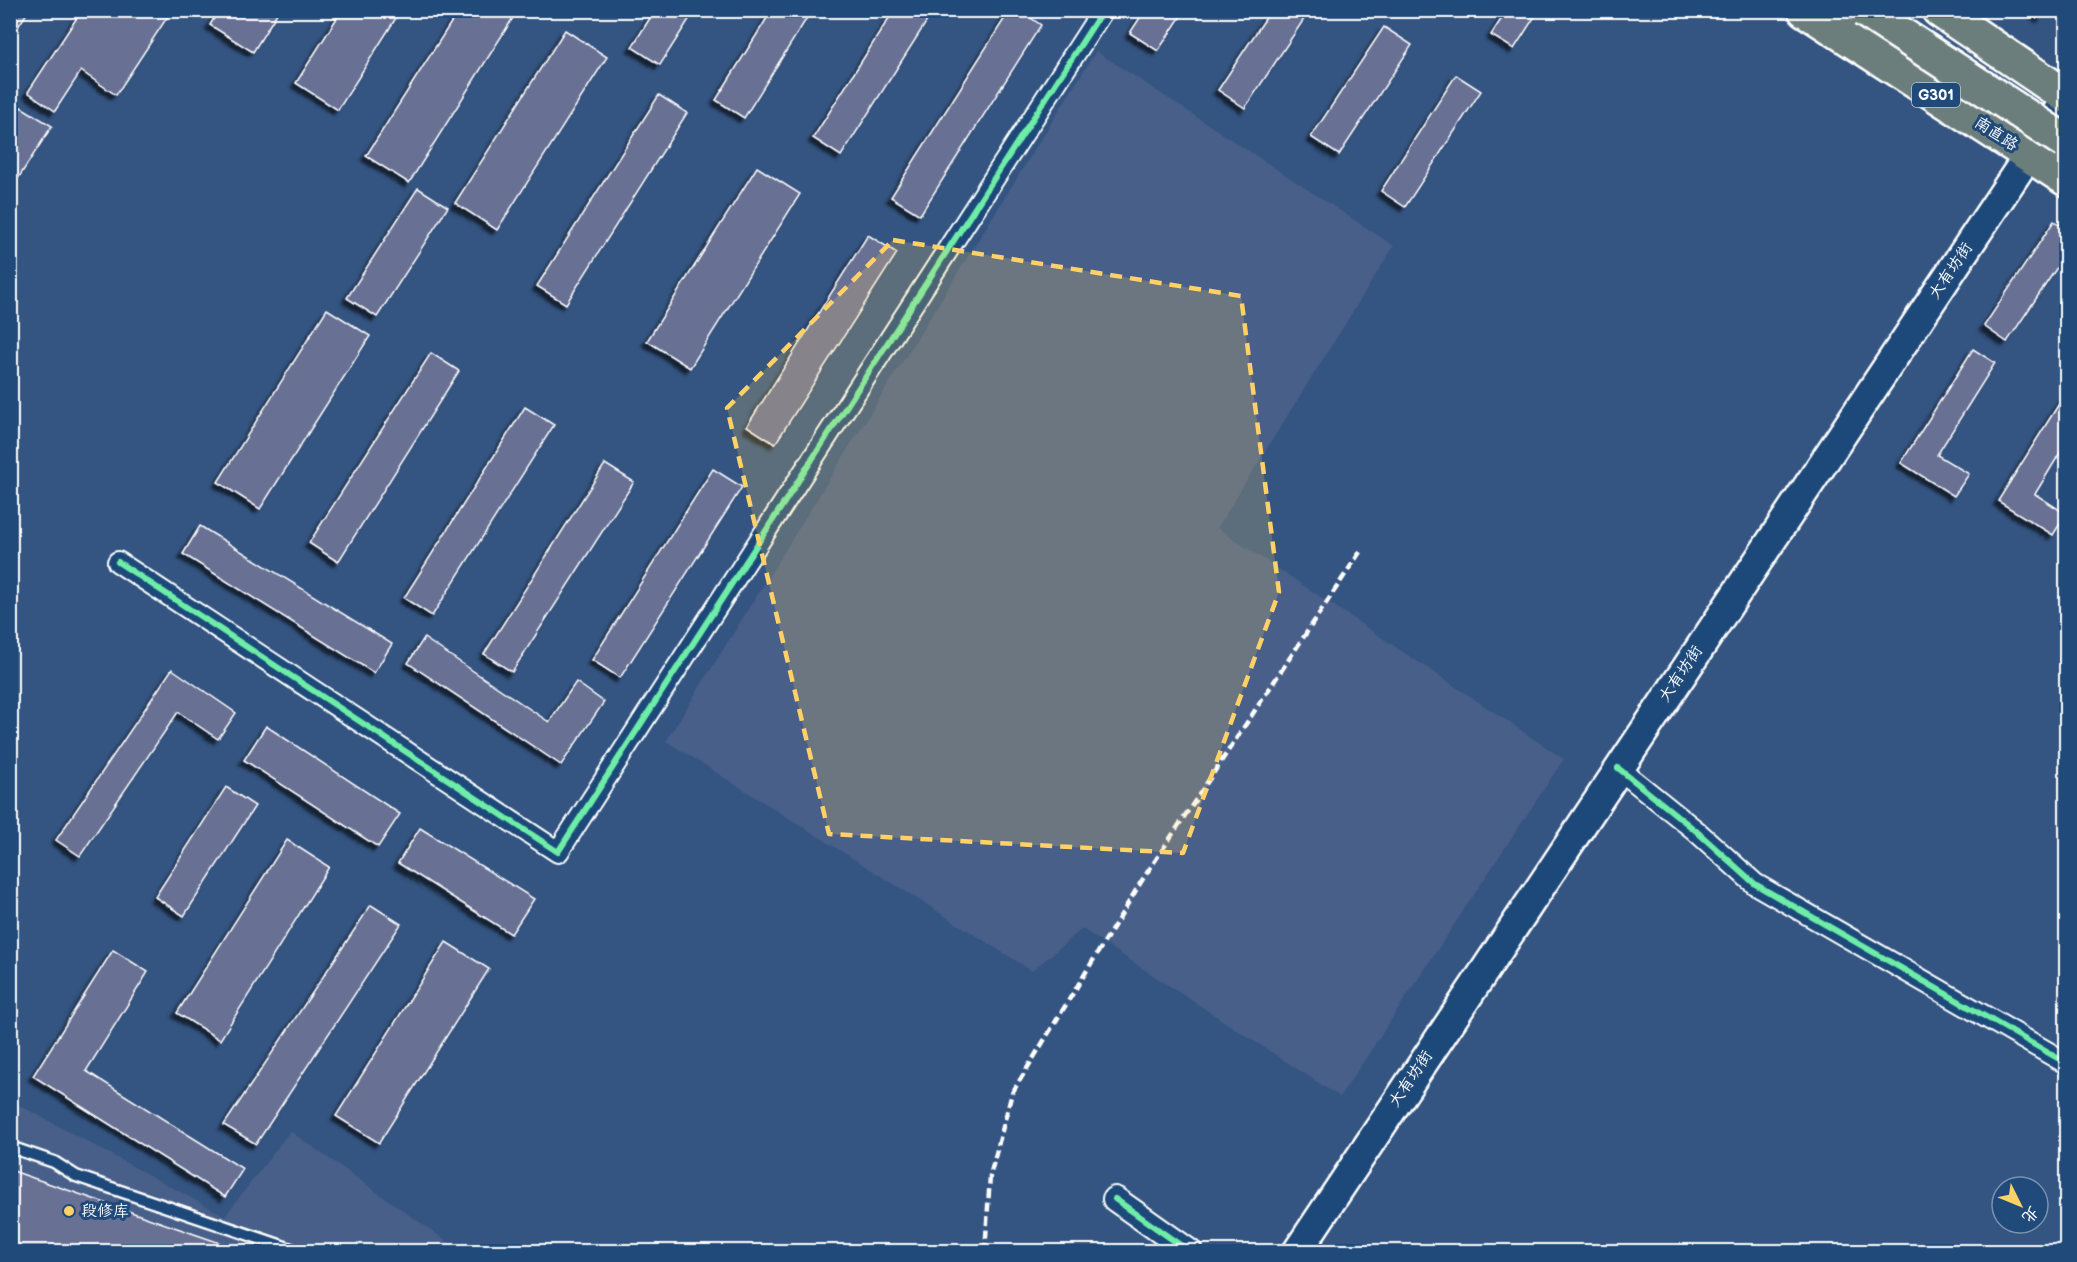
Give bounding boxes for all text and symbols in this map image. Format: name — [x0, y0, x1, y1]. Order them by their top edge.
road number: G301 — [1912, 83, 1960, 107]
street label: 南直路 — [1971, 113, 2021, 155]
street label: 大有坊街 — [1925, 239, 1977, 303]
street label: 大有坊街 — [1655, 642, 1707, 706]
street label: 大有坊街 — [1385, 1047, 1437, 1111]
north arrow — [1990, 1175, 2050, 1235]
place label: 段修库 — [81, 1202, 129, 1221]
text: 北 — [2017, 1202, 2042, 1227]
marker: 段修库 — [62, 1204, 76, 1218]

